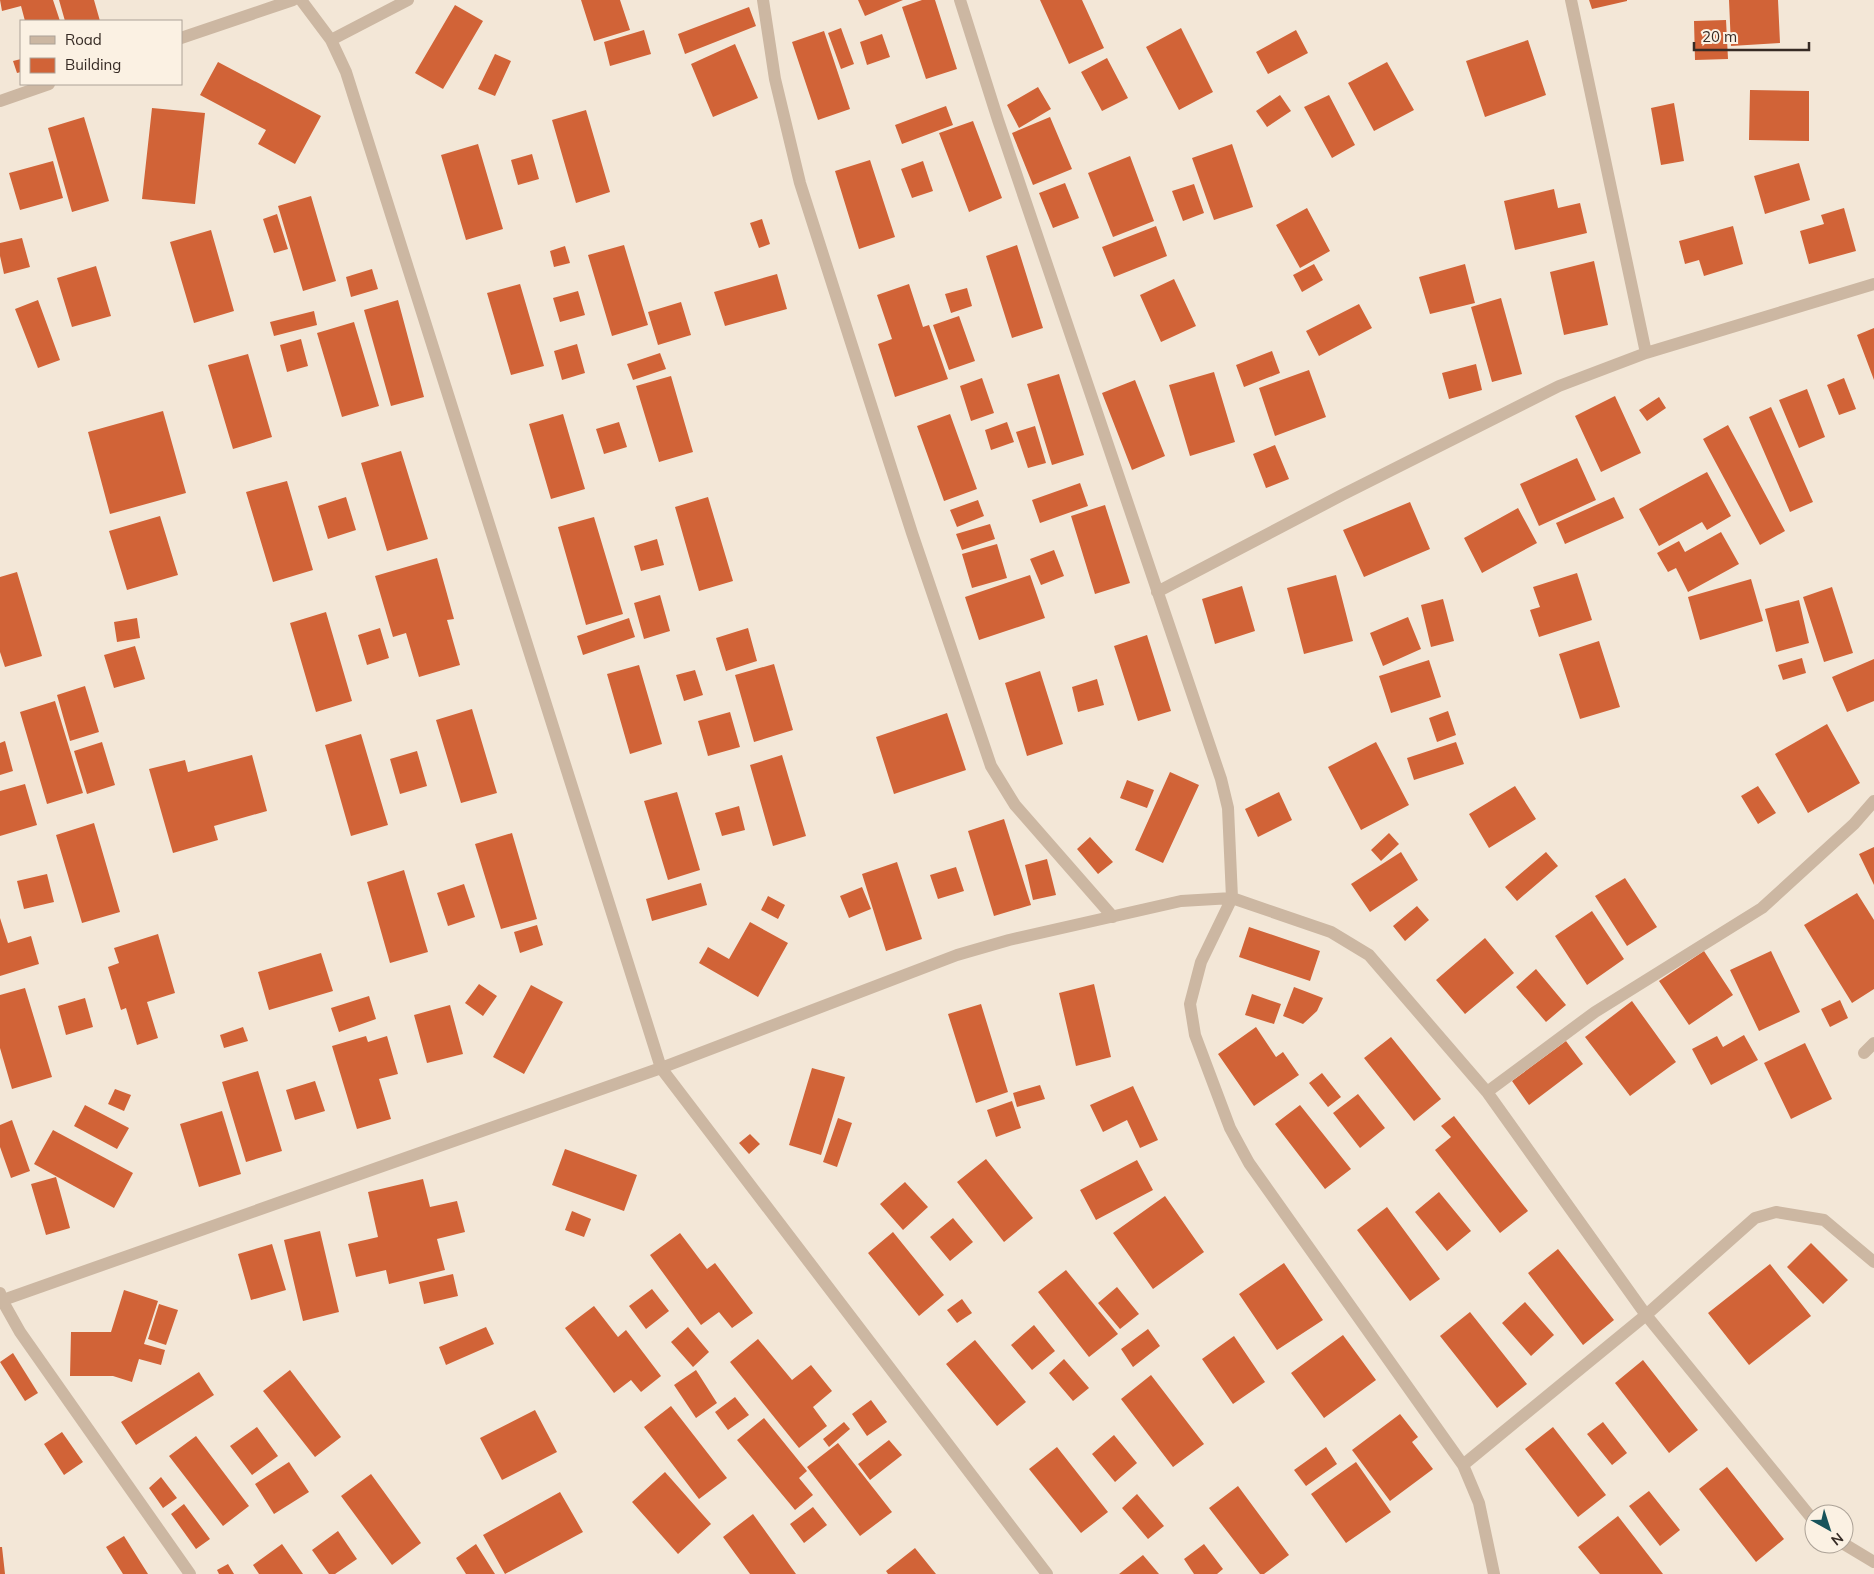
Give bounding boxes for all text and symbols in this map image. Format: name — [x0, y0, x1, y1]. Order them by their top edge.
legend — [20, 20, 182, 85]
scale bar — [1694, 20, 1809, 52]
text: 20 m — [1702, 27, 1737, 46]
text: Road — [65, 30, 102, 49]
text: Building — [65, 55, 121, 74]
north arrow — [1804, 1504, 1854, 1554]
text: N — [1827, 1529, 1847, 1549]

